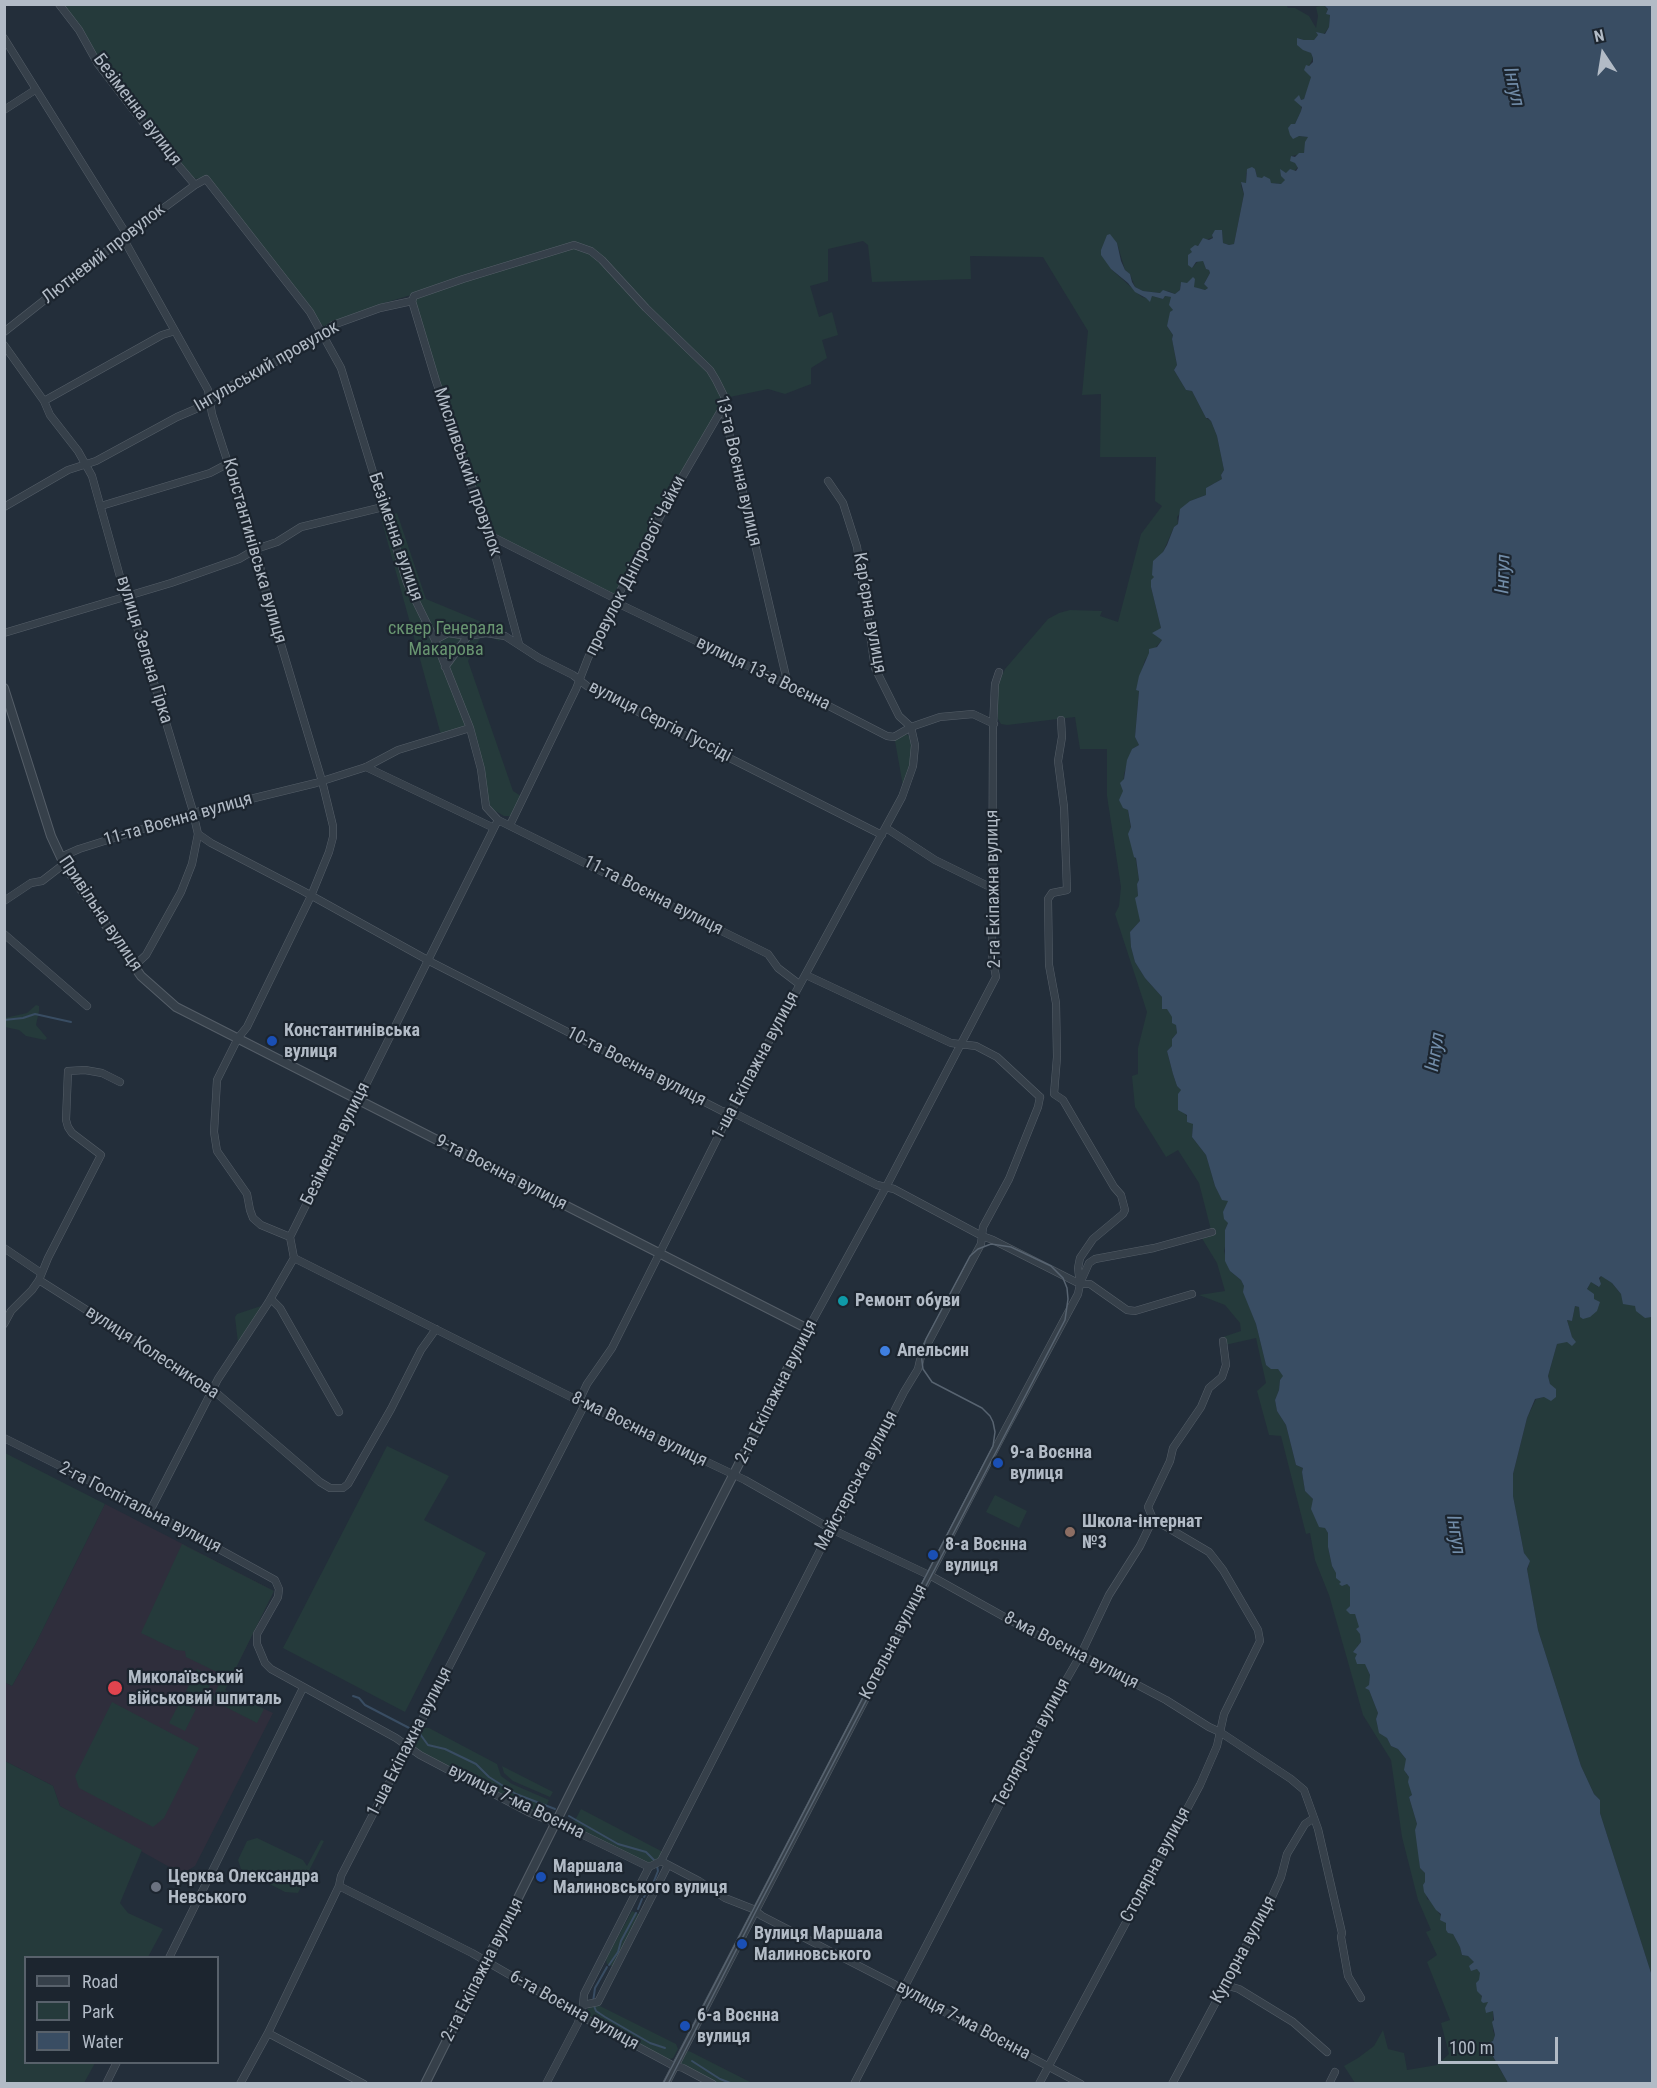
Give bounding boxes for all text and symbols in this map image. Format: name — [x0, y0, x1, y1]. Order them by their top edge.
north arrow — [1573, 24, 1633, 84]
text: N — [1592, 26, 1606, 46]
street label: Безіменна вулиця — [88, 50, 186, 170]
water label: Інгул — [1497, 65, 1529, 109]
street label: Лютневий провулок — [38, 199, 170, 309]
street label: Інгульський провулок — [191, 317, 343, 417]
street label: Мисливський провулок — [428, 385, 506, 559]
street label: 13-та Воєнна вулиця — [710, 394, 766, 548]
street label: Константинівська вулиця — [217, 456, 291, 646]
street label: Безіменна вулиця — [363, 470, 427, 604]
street label: провулок Дніпрової Чайки — [581, 472, 691, 660]
street label: Карʼєрна вулиця — [848, 551, 890, 675]
water label: Інгул — [1491, 554, 1517, 594]
street label: вулиця Зелена Гірка — [111, 574, 177, 726]
park label: сквер Генерала Макарова — [388, 618, 504, 660]
street label: вулиця 13-а Воєнна — [693, 632, 833, 716]
street label: вулиця Сергія Гуссіді — [585, 677, 735, 767]
street label: 11-та Воєнна вулиця — [101, 788, 255, 852]
street label: 2-га Екіпажна вулиця — [982, 809, 1006, 969]
street label: Привільна вулиця — [53, 852, 147, 976]
street label: 11-та Воєнна вулиця — [580, 852, 726, 940]
street label: 1-ша Екіпажна вулиця — [708, 988, 804, 1144]
place label: Константинівська вулиця — [284, 1020, 420, 1062]
street label: 10-та Воєнна вулиця — [563, 1023, 709, 1111]
water label: Інгул — [1421, 1031, 1451, 1073]
marker: Константинівська вулиця — [265, 1034, 279, 1048]
street label: Безіменна вулиця — [297, 1079, 375, 1209]
street label: 9-та Воєнна вулиця — [432, 1131, 570, 1215]
place label: Ремонт обуви — [855, 1290, 960, 1312]
marker: Ремонт обуви — [836, 1294, 850, 1308]
street label: вулиця Колесникова — [81, 1302, 223, 1404]
street label: 2-га Екіпажна вулиця — [731, 1316, 823, 1468]
place label: Апельсин — [897, 1340, 969, 1362]
marker: Апельсин — [878, 1344, 892, 1358]
street label: 8-ма Воєнна вулиця — [567, 1388, 711, 1472]
street label: Майстерська вулиця — [811, 1408, 903, 1554]
place label: 9-а Воєнна вулиця — [1010, 1442, 1092, 1484]
marker: 9-а Воєнна вулиця — [991, 1456, 1005, 1470]
street label: 2-га Госпітальна вулиця — [55, 1458, 225, 1558]
place label: Школа-інтернат №3 — [1082, 1511, 1202, 1553]
water label: Інгул — [1440, 1514, 1470, 1556]
marker: Школа-інтернат №3 — [1063, 1525, 1077, 1539]
place label: 8-а Воєнна вулиця — [945, 1534, 1027, 1576]
marker: 8-а Воєнна вулиця — [926, 1548, 940, 1562]
street label: Котельна вулиця — [856, 1581, 932, 1703]
street label: 8-ма Воєнна вулиця — [1000, 1608, 1142, 1694]
street label: 1-ша Екіпажна вулиця — [363, 1664, 457, 1820]
place label: Миколаївський військовий шпиталь — [128, 1667, 282, 1710]
street label: Теслярська вулиця — [989, 1675, 1075, 1811]
marker: Миколаївський військовий шпиталь — [106, 1679, 124, 1697]
street label: вулиця 7-ма Воєнна — [444, 1760, 588, 1844]
street label: Столярна вулиця — [1116, 1804, 1196, 1926]
place label: Маршала Малиновського вулиця — [553, 1856, 728, 1898]
place label: Церква Олександра Невського — [168, 1866, 319, 1908]
marker: Маршала Малиновського вулиця — [534, 1870, 548, 1884]
marker: Церква Олександра Невського — [149, 1880, 163, 1894]
street label: Купорна вулиця — [1207, 1892, 1281, 2008]
street label: 2-га Екіпажна вулиця — [437, 1894, 529, 2046]
place label: Вулиця Маршала Малиновського — [754, 1923, 883, 1966]
marker: Вулиця Маршала Малиновського — [735, 1937, 749, 1951]
legend — [24, 1956, 219, 2064]
street label: 6-та Воєнна вулиця — [505, 1966, 643, 2056]
text: Road — [82, 1971, 118, 1992]
street label: вулиця 7-ма Воєнна — [892, 1977, 1034, 2065]
text: Park — [82, 2001, 114, 2022]
place label: 6-а Воєнна вулиця — [697, 2005, 779, 2048]
marker: 6-а Воєнна вулиця — [678, 2019, 692, 2033]
scale bar — [1441, 2025, 1561, 2063]
text: Water — [82, 2031, 123, 2052]
text: 100 m — [1449, 2037, 1493, 2058]

